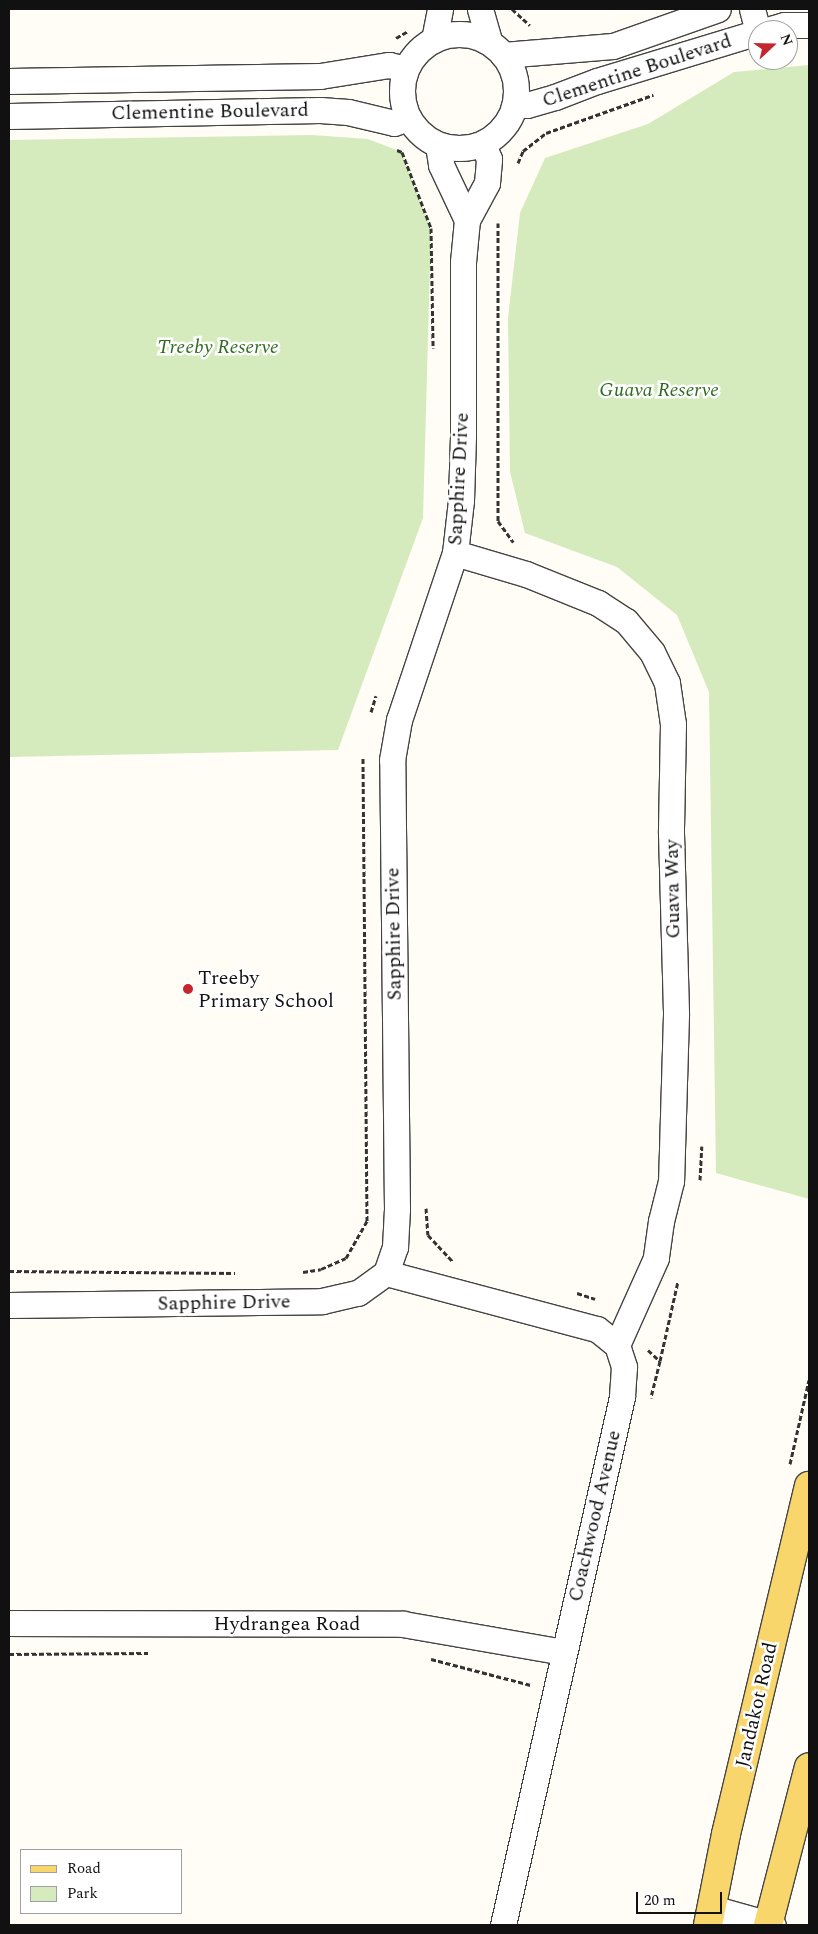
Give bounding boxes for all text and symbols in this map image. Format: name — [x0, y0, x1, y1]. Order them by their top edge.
north arrow — [748, 20, 798, 70]
street label: Clementine Boulevard — [539, 29, 735, 113]
text: N — [775, 31, 798, 49]
street label: Clementine Boulevard — [111, 98, 309, 126]
park label: Treeby Reserve — [157, 335, 279, 359]
park label: Guava Reserve — [599, 378, 719, 402]
street label: Sapphire Drive — [444, 412, 474, 546]
street label: Guava Way — [660, 839, 686, 939]
street label: Sapphire Drive — [381, 867, 407, 1001]
place label: Treeby Primary School — [198, 966, 334, 1013]
marker: Treeby Primary School — [182, 983, 194, 995]
street label: Sapphire Drive — [157, 1290, 291, 1316]
street label: Coachwood Avenue — [564, 1428, 626, 1604]
street label: Hydrangea Road — [214, 1612, 360, 1636]
street label: Jandakot Road — [731, 1640, 783, 1770]
legend — [20, 1849, 182, 1914]
text: Road — [67, 1857, 101, 1880]
text: Park — [67, 1882, 98, 1905]
scale bar — [638, 1882, 724, 1914]
text: 20 m — [644, 1889, 676, 1912]

